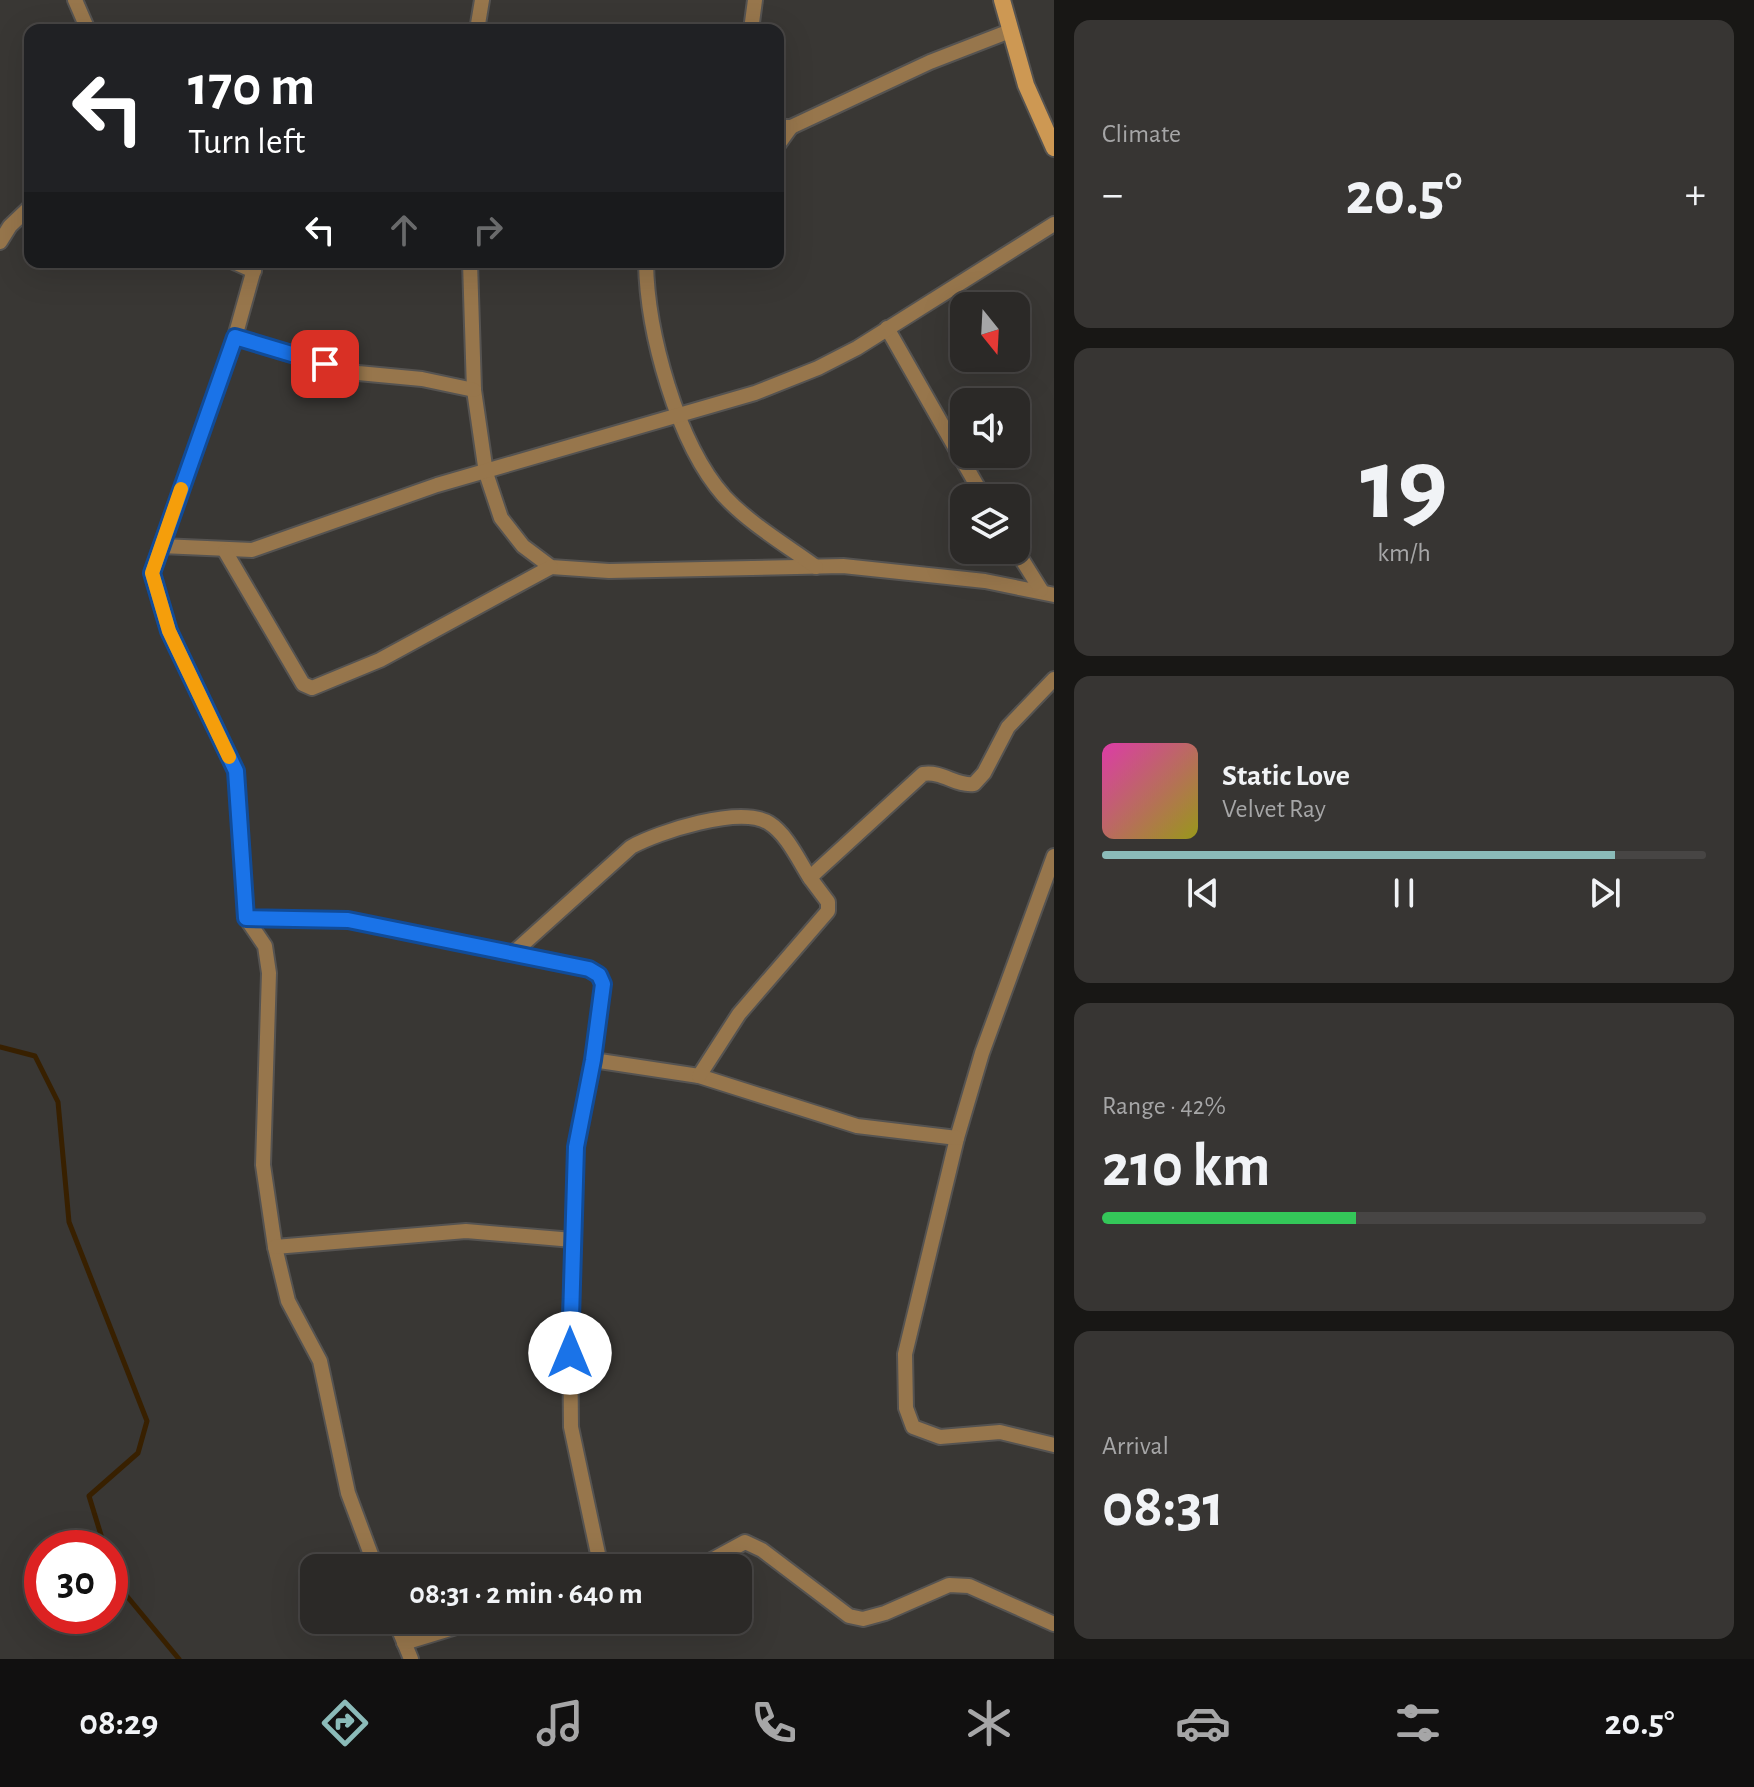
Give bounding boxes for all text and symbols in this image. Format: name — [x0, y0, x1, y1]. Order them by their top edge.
icon: left — [56, 56, 160, 160]
text: 170 m — [188, 59, 315, 115]
text: Climate — [1102, 121, 1181, 147]
text: Turn left — [188, 124, 305, 160]
text: 20.5° — [1346, 165, 1462, 225]
text: − — [1102, 173, 1123, 217]
text: + — [1685, 173, 1706, 217]
icon: left — [298, 208, 342, 252]
icon: ahead — [382, 208, 426, 252]
icon: right — [466, 208, 510, 252]
north arrow — [950, 292, 1030, 372]
map controls — [950, 292, 1030, 564]
pin — [291, 330, 359, 398]
icon: arrive — [303, 342, 347, 386]
button: sound — [950, 388, 1030, 468]
text: 19 — [1360, 434, 1448, 538]
button: layers — [950, 484, 1030, 564]
text: km/h — [1377, 540, 1431, 566]
text: Static Love — [1222, 761, 1350, 791]
text: Velvet Ray — [1222, 796, 1326, 822]
icon: previous — [1181, 871, 1225, 915]
icon: pause — [1382, 871, 1426, 915]
icon: next — [1583, 871, 1627, 915]
text: Range · 42% — [1102, 1093, 1226, 1119]
text: 210 km — [1102, 1137, 1270, 1197]
position arrow — [528, 1311, 612, 1395]
text: Arrival — [1102, 1433, 1169, 1459]
text: 08:31 — [1102, 1477, 1224, 1537]
speed limit sign: 30 — [24, 1530, 128, 1634]
text: 08:31 · 2 min · 640 m — [409, 1579, 643, 1609]
icon: directions — [317, 1695, 373, 1751]
icon: music — [532, 1695, 588, 1751]
icon: phone — [746, 1695, 802, 1751]
icon: climate — [961, 1695, 1017, 1751]
icon: car — [1175, 1695, 1231, 1751]
icon: filters — [1390, 1695, 1446, 1751]
text: 08:29 — [79, 1705, 158, 1741]
text: 20.5° — [1605, 1705, 1675, 1741]

